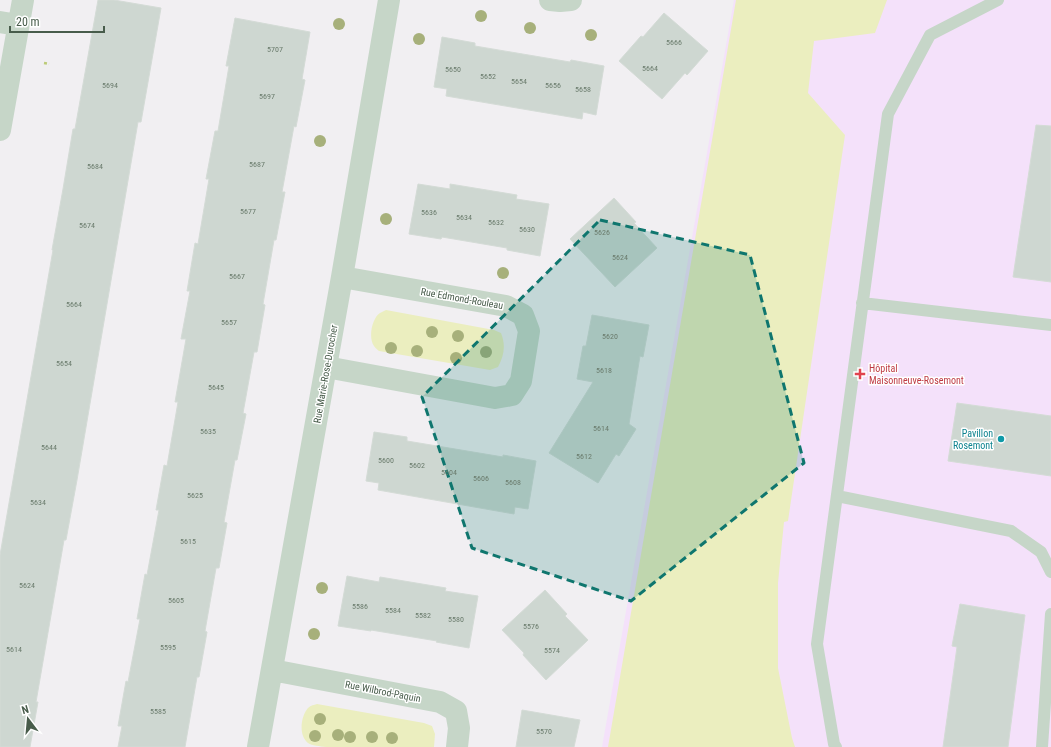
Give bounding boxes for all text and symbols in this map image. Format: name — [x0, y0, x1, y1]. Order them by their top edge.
scale bar — [10, 8, 104, 34]
text: 20 m — [16, 15, 40, 29]
house number: 5666 — [666, 38, 682, 47]
house number: 5707 — [267, 45, 283, 54]
house number: 5664 — [642, 64, 658, 73]
house number: 5650 — [445, 65, 461, 74]
house number: 5652 — [480, 72, 496, 81]
house number: 5654 — [511, 77, 527, 86]
house number: 5694 — [102, 81, 118, 90]
house number: 5656 — [545, 81, 561, 90]
house number: 5658 — [575, 85, 591, 94]
house number: 5697 — [259, 92, 275, 101]
house number: 5687 — [249, 160, 265, 169]
house number: 5684 — [87, 162, 103, 171]
house number: 5677 — [240, 207, 256, 216]
house number: 5636 — [421, 208, 437, 217]
house number: 5634 — [456, 213, 472, 222]
house number: 5632 — [488, 218, 504, 227]
house number: 5674 — [79, 221, 95, 230]
house number: 5630 — [519, 225, 535, 234]
house number: 5626 — [594, 228, 610, 237]
house number: 5624 — [612, 253, 628, 262]
house number: 5667 — [229, 272, 245, 281]
street label: Rue Edmond-Rouleau — [420, 286, 504, 311]
house number: 5664 — [66, 300, 82, 309]
house number: 5657 — [221, 318, 237, 327]
street label: Rue Marie-Rose-Durocher — [311, 324, 340, 424]
house number: 5620 — [602, 332, 618, 341]
house number: 5654 — [56, 359, 72, 368]
place label: Hôpital Maisonneuve-Rosemont — [869, 363, 964, 386]
house number: 5618 — [596, 366, 612, 375]
marker: Hôpital Maisonneuve-Rosemont — [854, 368, 866, 380]
house number: 5645 — [208, 383, 224, 392]
house number: 5614 — [593, 424, 609, 433]
house number: 5635 — [200, 427, 216, 436]
place label: Pavillon Rosemont — [953, 428, 993, 451]
marker: Pavillon Rosemont — [996, 434, 1006, 444]
house number: 5644 — [41, 443, 57, 452]
house number: 5612 — [576, 452, 592, 461]
house number: 5600 — [378, 456, 394, 465]
house number: 5602 — [409, 461, 425, 470]
house number: 5604 — [441, 468, 457, 477]
house number: 5606 — [473, 474, 489, 483]
house number: 5608 — [505, 478, 521, 487]
house number: 5625 — [187, 491, 203, 500]
house number: 5634 — [30, 498, 46, 507]
house number: 5615 — [180, 537, 196, 546]
house number: 5624 — [19, 581, 35, 590]
house number: 5605 — [168, 596, 184, 605]
house number: 5586 — [352, 602, 368, 611]
house number: 5584 — [385, 606, 401, 615]
house number: 5582 — [415, 611, 431, 620]
house number: 5580 — [448, 615, 464, 624]
house number: 5576 — [523, 622, 539, 631]
house number: 5595 — [160, 643, 176, 652]
house number: 5614 — [6, 645, 22, 654]
house number: 5574 — [544, 646, 560, 655]
street label: Rue Wilbrod-Paquin — [344, 679, 422, 704]
north arrow — [8, 699, 48, 739]
text: N — [20, 703, 31, 717]
house number: 5585 — [150, 707, 166, 716]
house number: 5570 — [536, 727, 552, 736]

